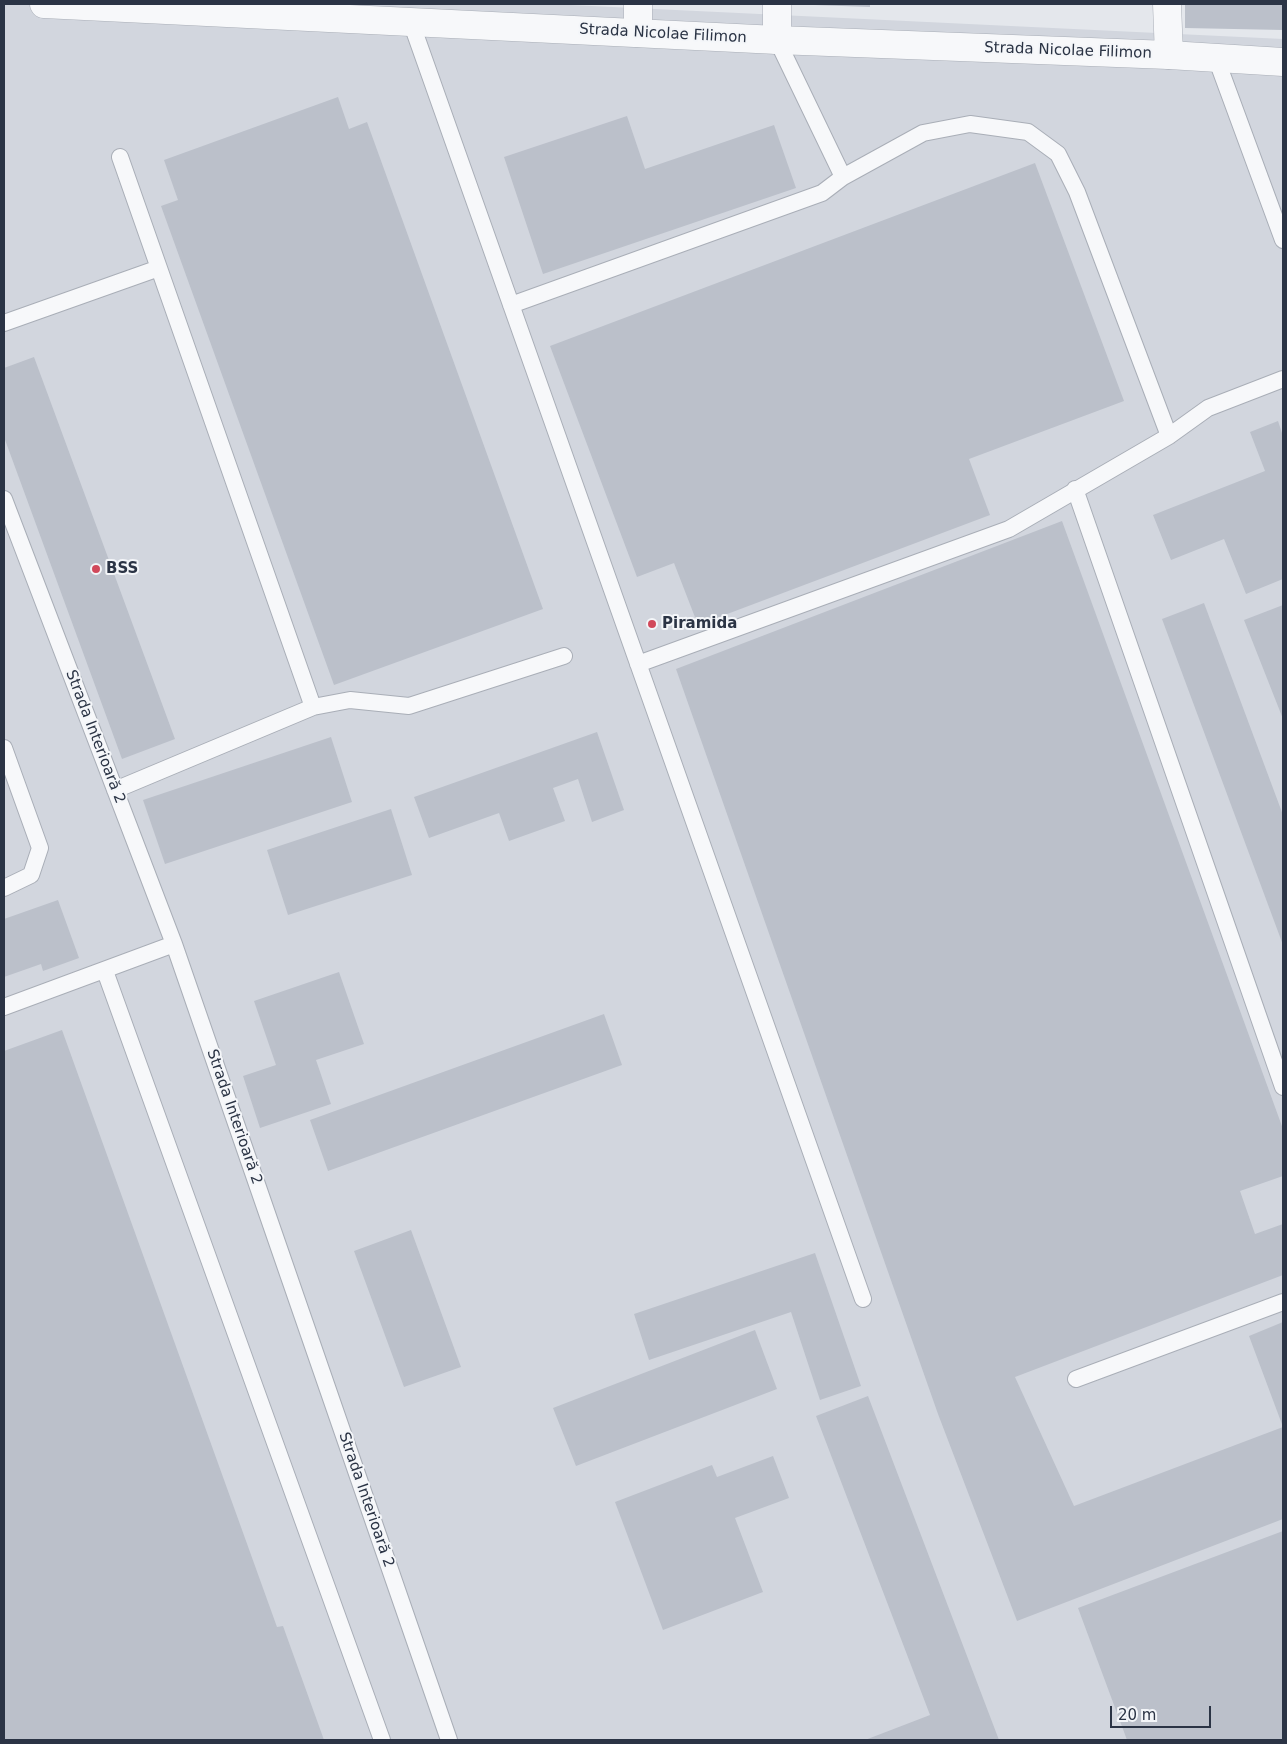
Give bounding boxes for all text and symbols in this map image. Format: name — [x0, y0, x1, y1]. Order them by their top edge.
street label: Strada Nicolae Filimon — [579, 21, 747, 47]
street label: Strada Nicolae Filimon — [984, 39, 1152, 63]
place label: BSS — [106, 560, 138, 578]
marker: BSS — [90, 563, 102, 575]
place label: Piramida — [662, 615, 737, 633]
marker: Piramida — [646, 618, 658, 630]
street label: Strada Interioară 2 — [61, 668, 129, 806]
street label: Strada Interioară 2 — [202, 1047, 266, 1187]
street label: Strada Interioară 2 — [334, 1430, 398, 1570]
scale bar — [1112, 1696, 1213, 1728]
text: 20 m — [1118, 1706, 1156, 1724]

